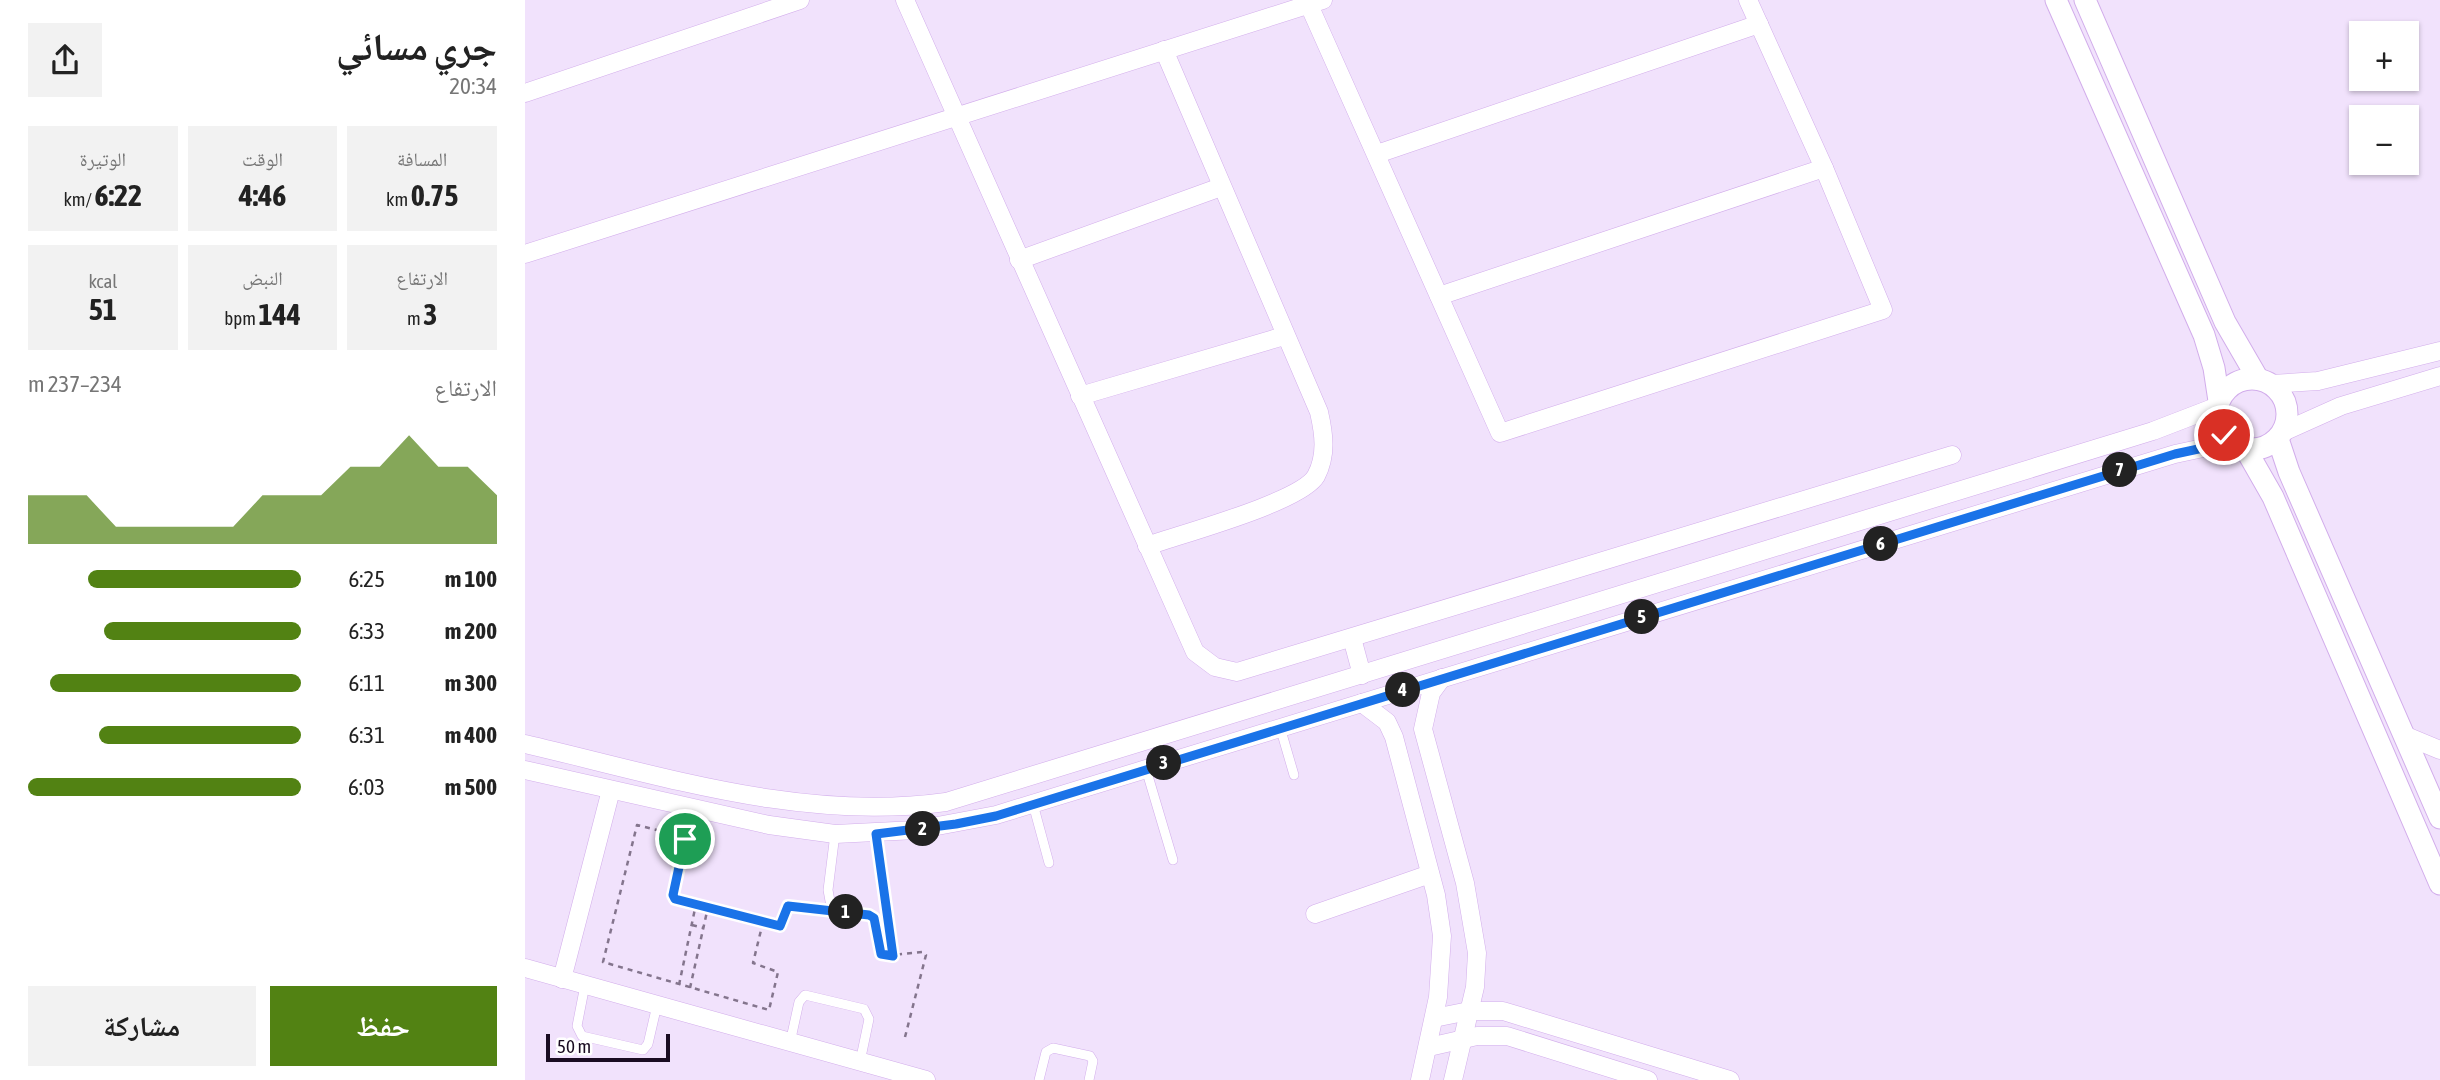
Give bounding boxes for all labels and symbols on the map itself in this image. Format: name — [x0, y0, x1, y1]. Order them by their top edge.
pin — [2194, 405, 2254, 465]
pin: 7 — [2103, 452, 2137, 488]
pin: 6 — [1863, 526, 1899, 562]
pin: 5 — [1625, 600, 1659, 634]
pin: 4 — [1385, 672, 1421, 708]
pin: 3 — [1147, 746, 1181, 780]
pin — [655, 809, 715, 869]
pin: 2 — [905, 812, 941, 846]
pin: 1 — [829, 894, 863, 930]
scale bar — [546, 1031, 670, 1063]

